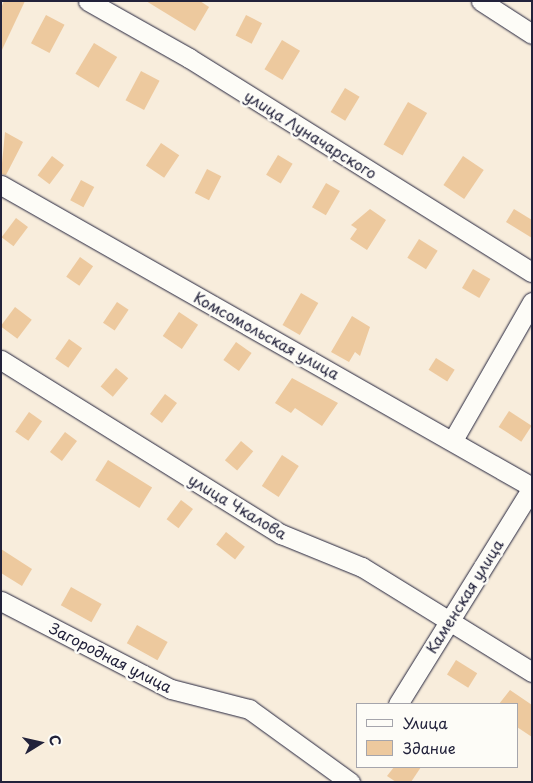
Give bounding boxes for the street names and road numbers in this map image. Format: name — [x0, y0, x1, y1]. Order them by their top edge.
street label: улица Луначарского — [241, 86, 381, 182]
street label: Комсомольская улица — [191, 287, 343, 383]
street label: улица Чкалова — [185, 469, 291, 543]
street label: Каменская улица — [421, 535, 507, 657]
street label: Загородная улица — [46, 618, 176, 696]

